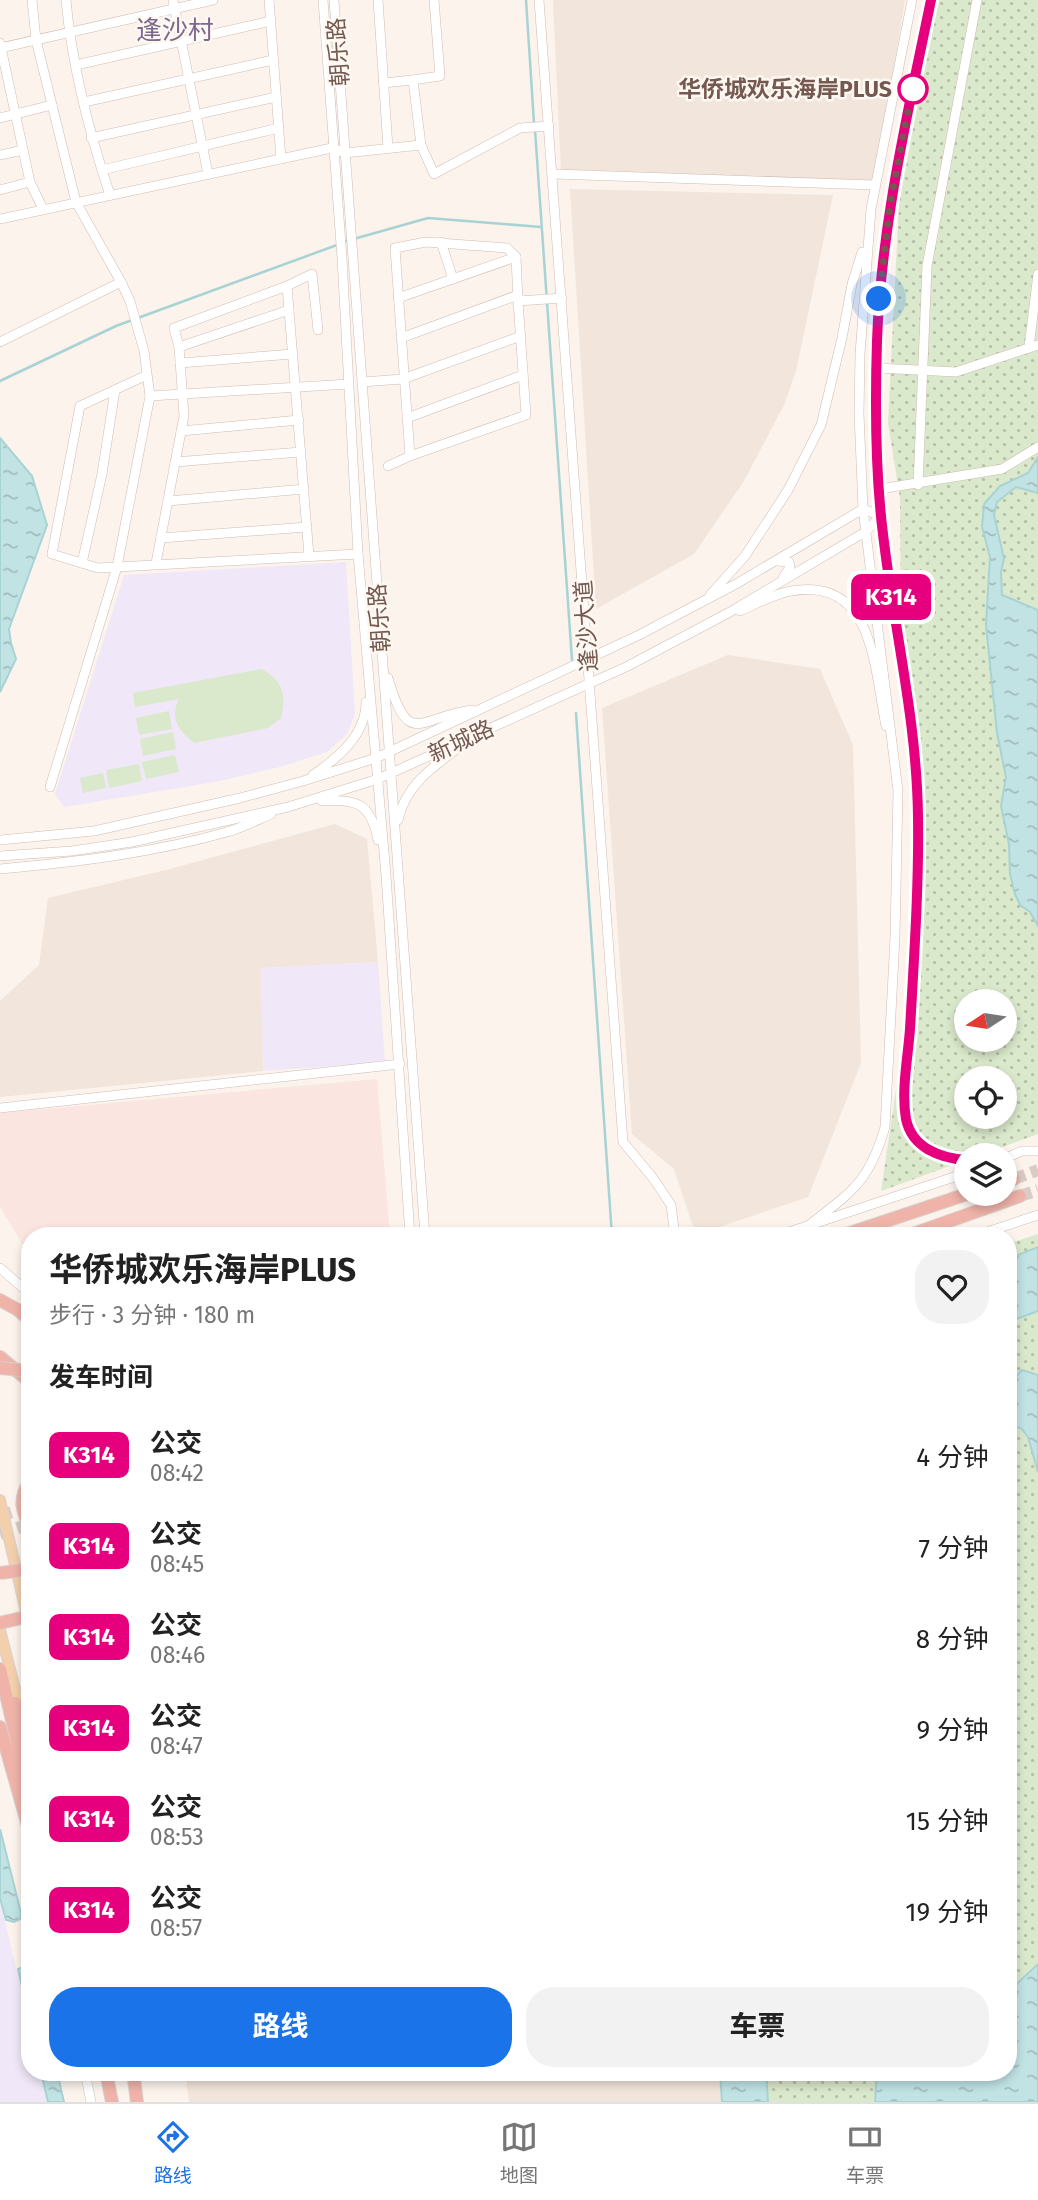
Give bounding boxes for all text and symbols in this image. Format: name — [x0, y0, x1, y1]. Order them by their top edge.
district label: 逢沙村 — [136, 15, 214, 46]
street label: 朝乐路 — [322, 17, 354, 87]
marker: 华侨城欢乐海岸PLUS — [898, 74, 928, 104]
place label: 华侨城欢乐海岸PLUS — [678, 75, 892, 103]
your location — [861, 281, 896, 316]
line badge: K314 — [842, 574, 940, 620]
street label: 逢沙大道 — [569, 579, 603, 673]
street label: 朝乐路 — [363, 583, 395, 653]
text: K314 — [865, 583, 917, 611]
street label: 新城路 — [424, 714, 498, 768]
north arrow — [954, 989, 1017, 1052]
map controls — [954, 989, 1017, 1206]
button: locate — [954, 1066, 1017, 1129]
button: layers — [954, 1143, 1017, 1206]
text: 华侨城欢乐海岸PLUS — [49, 1250, 356, 1290]
button: heart — [915, 1250, 989, 1324]
text: 步行 · 3 分钟 · 180 m — [49, 1301, 255, 1329]
text: 发车时间 — [49, 1362, 153, 1393]
text: 公交 — [150, 1428, 202, 1459]
text: K314 — [63, 1441, 115, 1469]
text: 4 分钟 — [916, 1442, 989, 1473]
text: 08:42 — [150, 1459, 204, 1487]
text: 公交 — [150, 1519, 202, 1550]
text: K314 — [63, 1532, 115, 1560]
text: 7 分钟 — [919, 1533, 989, 1564]
text: 08:45 — [150, 1550, 204, 1578]
text: 公交 — [150, 1610, 202, 1641]
text: K314 — [63, 1623, 115, 1651]
text: 8 分钟 — [916, 1624, 989, 1655]
text: 08:46 — [150, 1641, 205, 1669]
text: 公交 — [150, 1701, 202, 1732]
text: K314 — [63, 1714, 115, 1742]
text: 9 分钟 — [916, 1715, 989, 1746]
text: 08:47 — [150, 1732, 203, 1760]
text: 公交 — [150, 1792, 202, 1823]
text: K314 — [63, 1805, 115, 1833]
text: 15 分钟 — [906, 1806, 989, 1837]
text: 08:53 — [150, 1823, 204, 1851]
text: 公交 — [150, 1883, 202, 1914]
text: K314 — [63, 1896, 115, 1924]
text: 19 分钟 — [905, 1897, 989, 1928]
text: 08:57 — [150, 1914, 202, 1942]
button: 路线 — [49, 1987, 512, 2067]
button: 车票 — [526, 1987, 989, 2067]
tab: 路线 — [154, 2118, 192, 2187]
tab: 地图 — [500, 2118, 538, 2187]
tab: 车票 — [846, 2118, 884, 2187]

